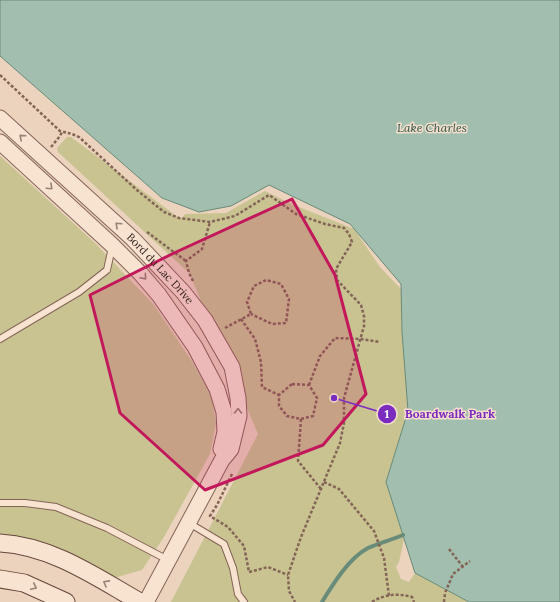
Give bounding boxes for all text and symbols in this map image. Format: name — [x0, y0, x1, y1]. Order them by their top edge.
water label: Lake Charles — [397, 120, 467, 135]
one-way arrow — [19, 135, 26, 142]
one-way arrow — [45, 182, 52, 189]
one-way arrow — [115, 222, 123, 230]
street label: Bord du Lac Drive — [124, 230, 197, 307]
one-way arrow — [139, 272, 146, 279]
callout: Boardwalk Park — [377, 402, 503, 426]
text: 1 — [385, 406, 390, 421]
text: Boardwalk Park — [405, 406, 495, 421]
one-way arrow — [234, 408, 242, 414]
one-way arrow — [103, 580, 110, 587]
one-way arrow — [30, 582, 37, 590]

